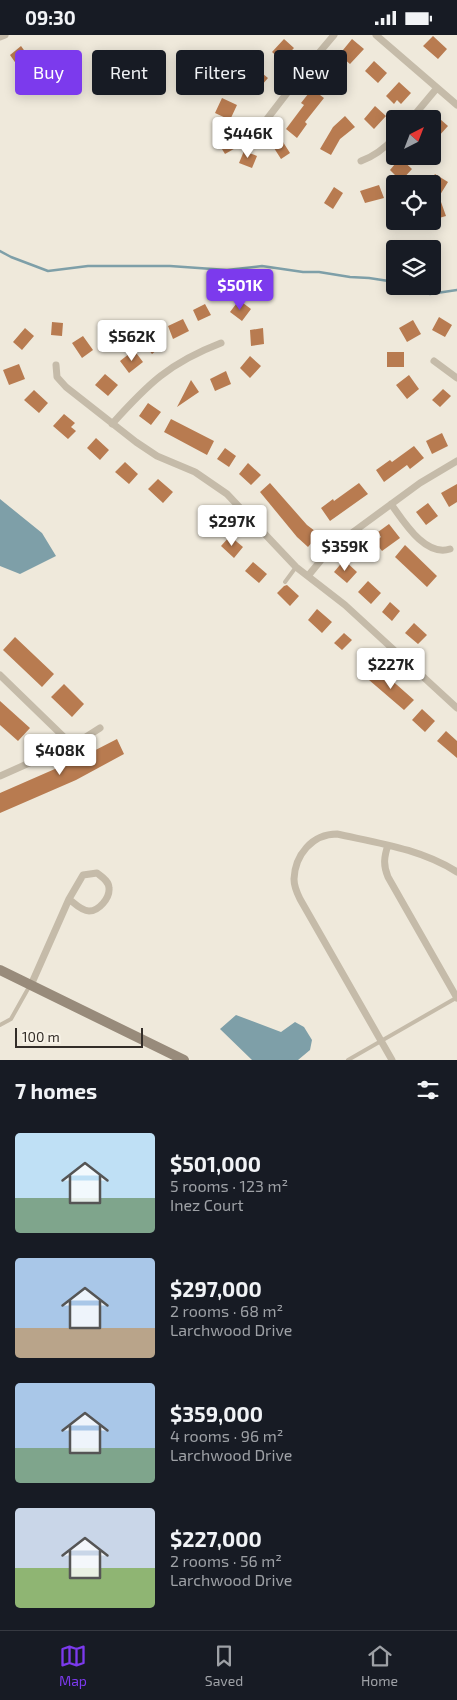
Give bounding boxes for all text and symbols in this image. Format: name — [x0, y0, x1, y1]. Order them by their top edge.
text: 09:30 — [25, 6, 76, 29]
chip: Buy — [15, 50, 82, 95]
chip: Rent — [92, 50, 166, 95]
chip: Filters — [176, 50, 264, 95]
chip: New — [274, 50, 347, 95]
north arrow — [386, 110, 441, 165]
map controls — [386, 110, 441, 295]
pin: $446K — [213, 117, 283, 159]
text: $446K — [223, 123, 273, 142]
button: locate — [386, 175, 441, 230]
button: layers — [386, 240, 441, 295]
pin: $501K — [205, 269, 275, 311]
text: $501K — [217, 275, 263, 294]
pin: $562K — [97, 319, 167, 362]
text: $562K — [109, 326, 156, 345]
pin: $297K — [197, 505, 267, 547]
text: $297K — [209, 511, 255, 530]
pin: $359K — [310, 529, 380, 572]
text: $359K — [322, 536, 368, 555]
pin: $227K — [356, 647, 426, 690]
text: $227K — [368, 654, 414, 673]
pin: $408K — [25, 733, 95, 776]
text: $408K — [35, 740, 85, 759]
scale bar — [15, 1025, 142, 1048]
text: 100 m — [22, 1028, 60, 1045]
icon: filters — [414, 1076, 442, 1104]
text: 7 homes — [15, 1078, 97, 1103]
text: $501,000 — [170, 1151, 261, 1176]
icon: home — [55, 1153, 115, 1213]
text: 5 rooms · 123 m² — [170, 1176, 288, 1195]
text: Inez Court — [170, 1195, 244, 1214]
text: $297,000 — [170, 1276, 262, 1301]
icon: home — [55, 1278, 115, 1338]
text: 2 rooms · 68 m² — [170, 1301, 283, 1320]
text: Larchwood Drive — [170, 1320, 292, 1339]
text: $359,000 — [170, 1401, 263, 1426]
icon: home — [55, 1403, 115, 1463]
text: 4 rooms · 96 m² — [170, 1426, 283, 1445]
text: Larchwood Drive — [170, 1445, 292, 1464]
text: $227,000 — [170, 1526, 262, 1551]
icon: home — [55, 1528, 115, 1588]
text: 2 rooms · 56 m² — [170, 1551, 282, 1570]
text: Larchwood Drive — [170, 1570, 292, 1589]
tab: Map — [59, 1642, 87, 1689]
tab: Saved — [205, 1642, 243, 1689]
tab: Home — [361, 1642, 398, 1689]

